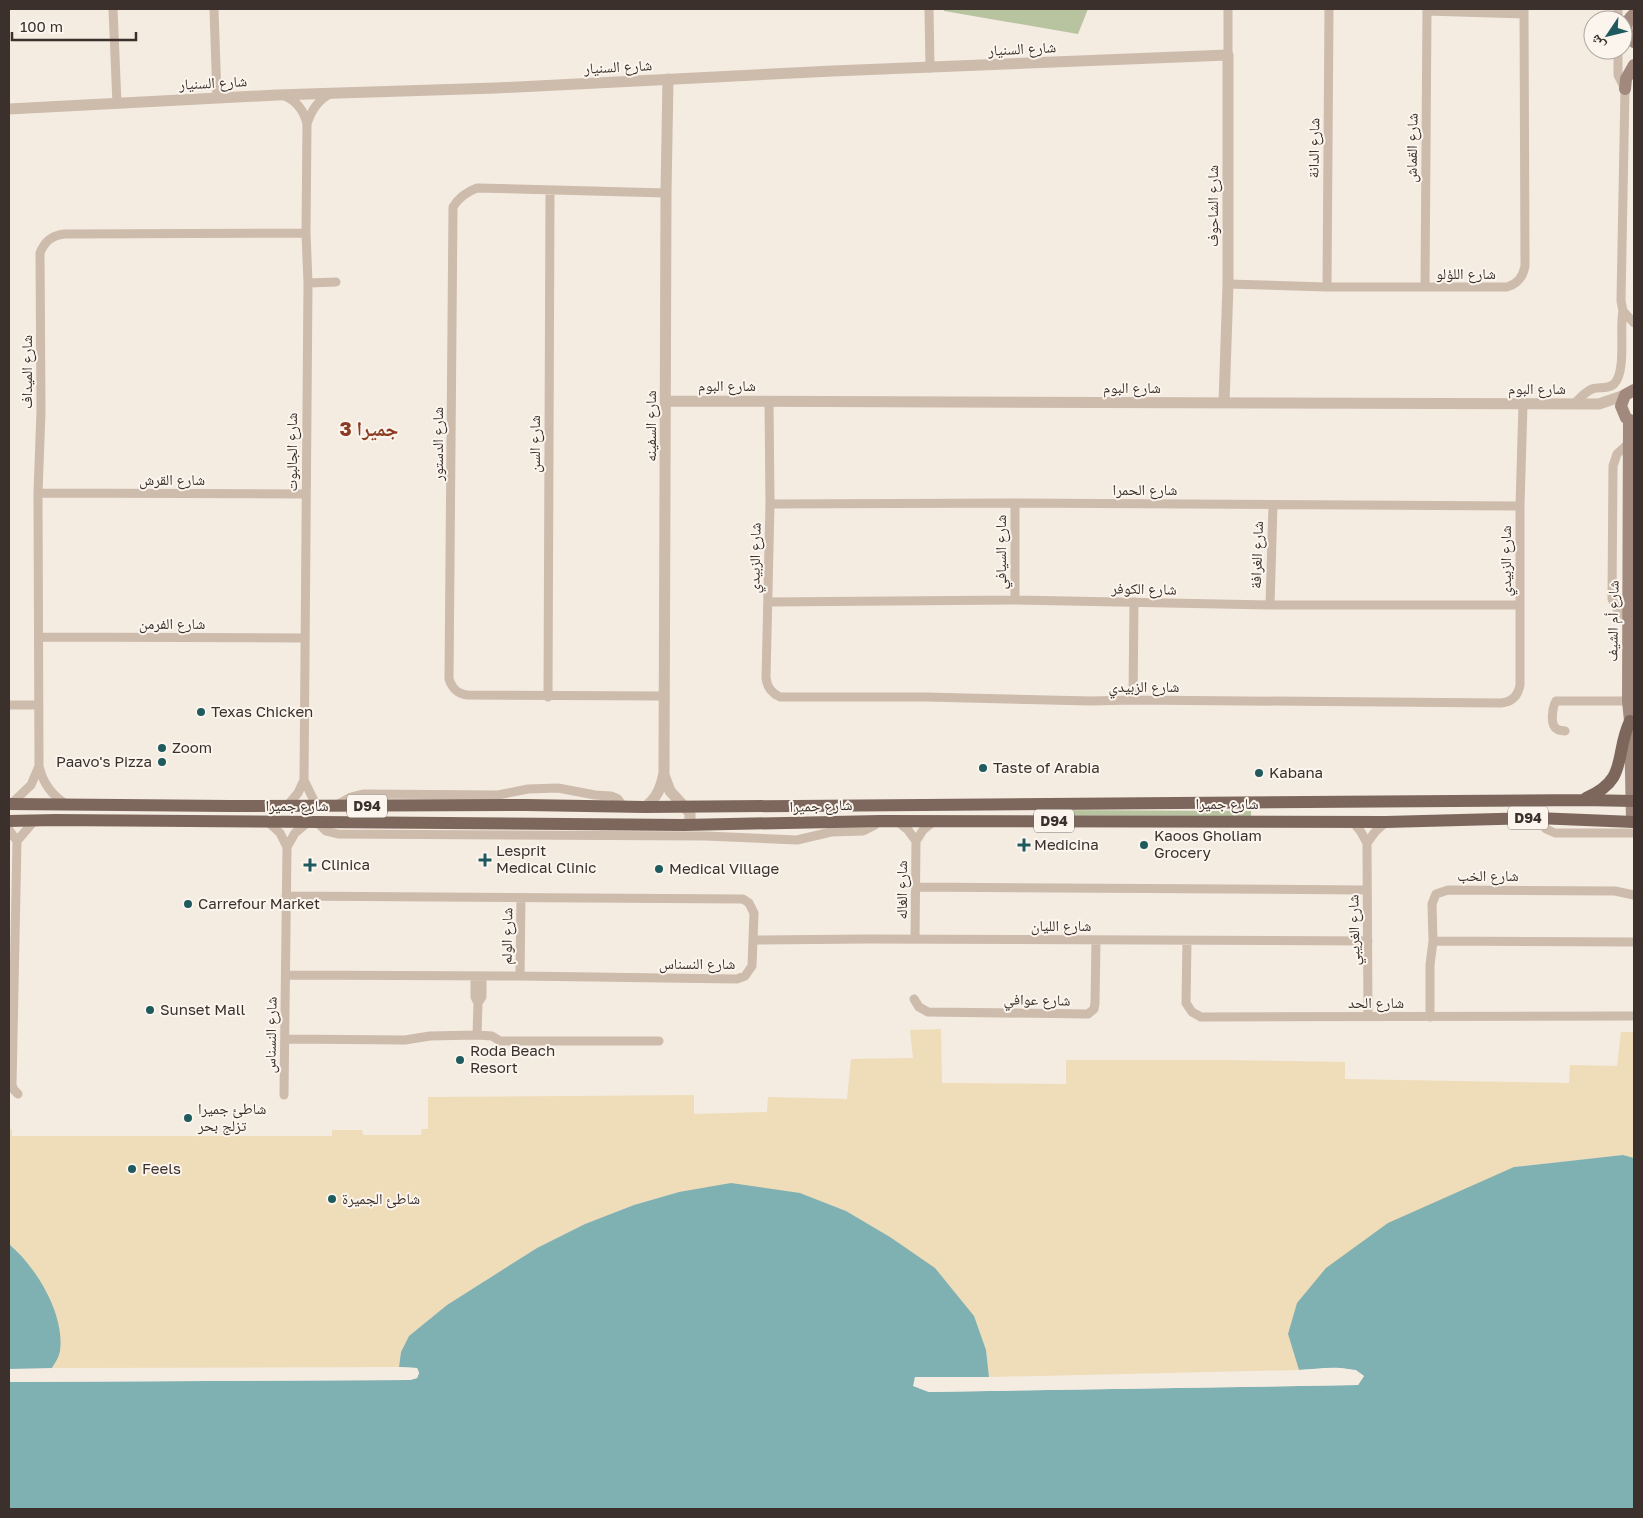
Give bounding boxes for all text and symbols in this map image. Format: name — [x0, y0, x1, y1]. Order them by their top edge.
scale bar — [12, 10, 136, 42]
north arrow — [1583, 10, 1633, 60]
text: 100 m — [20, 17, 63, 35]
text: ش — [1586, 31, 1609, 54]
street label: شارع السنيار — [986, 37, 1057, 61]
street label: شارع السنيار — [582, 55, 653, 79]
street label: شارع السنيار — [177, 71, 248, 95]
street label: شارع القماش — [1401, 113, 1423, 183]
street label: شارع الدانة — [1303, 117, 1325, 178]
street label: شارع الشاحوف — [1203, 165, 1223, 247]
street label: شارع اللؤلو — [1436, 264, 1496, 284]
street label: شارع الميداف — [17, 335, 37, 409]
street label: شارع البوم — [698, 376, 756, 396]
street label: شارع البوم — [1103, 378, 1161, 398]
street label: شارع البوم — [1508, 379, 1566, 399]
street label: شارع السفينه — [641, 390, 661, 462]
street label: شارع الدستور — [428, 407, 448, 482]
street label: شارع الجالبوت — [282, 412, 302, 491]
street label: شارع السن — [525, 415, 545, 473]
district label: جميرا 3 — [339, 416, 399, 441]
street label: شارع القرش — [139, 470, 205, 490]
street label: شارع الحمرا — [1113, 480, 1178, 500]
street label: شارع السيافي — [991, 514, 1013, 589]
street label: شارع الغرافة — [1246, 521, 1268, 589]
street label: شارع الزبيدي — [744, 522, 767, 594]
street label: شارع الزبيدي — [1496, 525, 1518, 596]
street label: شارع الكوفر — [1110, 578, 1177, 600]
street label: شارع أم الشيف — [1602, 580, 1624, 662]
street label: شارع الفرمن — [139, 614, 205, 634]
street label: شارع الزبيدي — [1109, 677, 1180, 699]
place label: Texas Chicken — [211, 702, 313, 720]
marker: Texas Chicken — [195, 706, 207, 718]
place label: Zoom — [172, 738, 212, 756]
marker: Zoom — [156, 742, 168, 754]
place label: Paavo's Pizza — [56, 752, 152, 770]
marker: Paavo's Pizza — [156, 756, 168, 768]
place label: Taste of Arabia — [993, 758, 1100, 776]
marker: Taste of Arabia — [977, 762, 989, 774]
place label: Kabana — [1269, 763, 1323, 781]
marker: Kabana — [1253, 767, 1265, 779]
road number: D94 — [347, 794, 387, 818]
street label: شارع جميرا — [1195, 794, 1259, 814]
street label: شارع جميرا — [789, 795, 853, 817]
street label: شارع جميرا — [265, 796, 329, 816]
road number: D94 — [1508, 806, 1548, 830]
road number: D94 — [1034, 809, 1074, 832]
place label: Kaoos Gholiam Grocery — [1154, 826, 1262, 861]
place label: Medicina — [1034, 835, 1099, 853]
marker: Medicina — [1018, 839, 1030, 851]
marker: Kaoos Gholiam Grocery — [1138, 839, 1150, 851]
place label: Lesprit Medical Clinic — [496, 841, 597, 876]
marker: Lesprit Medical Clinic — [478, 853, 492, 867]
place label: Clinica — [321, 855, 370, 873]
marker: Clinica — [303, 858, 317, 872]
place label: Medical Village — [669, 859, 779, 877]
street label: شارع الغاله — [892, 860, 912, 919]
marker: Medical Village — [653, 863, 665, 875]
street label: شارع الخب — [1457, 866, 1519, 886]
place label: Carrefour Market — [198, 894, 320, 912]
street label: شارع الغريبي — [1343, 894, 1366, 966]
marker: Carrefour Market — [182, 898, 194, 910]
street label: شارع الولم — [497, 907, 517, 965]
street label: شارع الليان — [1031, 916, 1091, 936]
street label: شارع النسناس — [659, 954, 735, 974]
street label: شارع عوافي — [1003, 989, 1071, 1012]
street label: شارع الحد — [1348, 993, 1404, 1013]
street label: شارع النسناس — [260, 996, 282, 1074]
place label: Sunset Mall — [160, 1000, 245, 1018]
marker: Sunset Mall — [144, 1004, 156, 1016]
place label: Roda Beach Resort — [470, 1041, 555, 1076]
marker: Roda Beach Resort — [454, 1054, 466, 1066]
place label: شاطئ جميرا تزلج بحر — [197, 1099, 267, 1136]
marker: شاطئ جميرا تزلج بحر — [182, 1112, 194, 1124]
place label: Feels — [142, 1159, 181, 1177]
marker: Feels — [126, 1163, 138, 1175]
place label: شاطئ الجميرة — [342, 1189, 420, 1209]
marker: شاطئ الجميرة — [326, 1193, 338, 1205]

